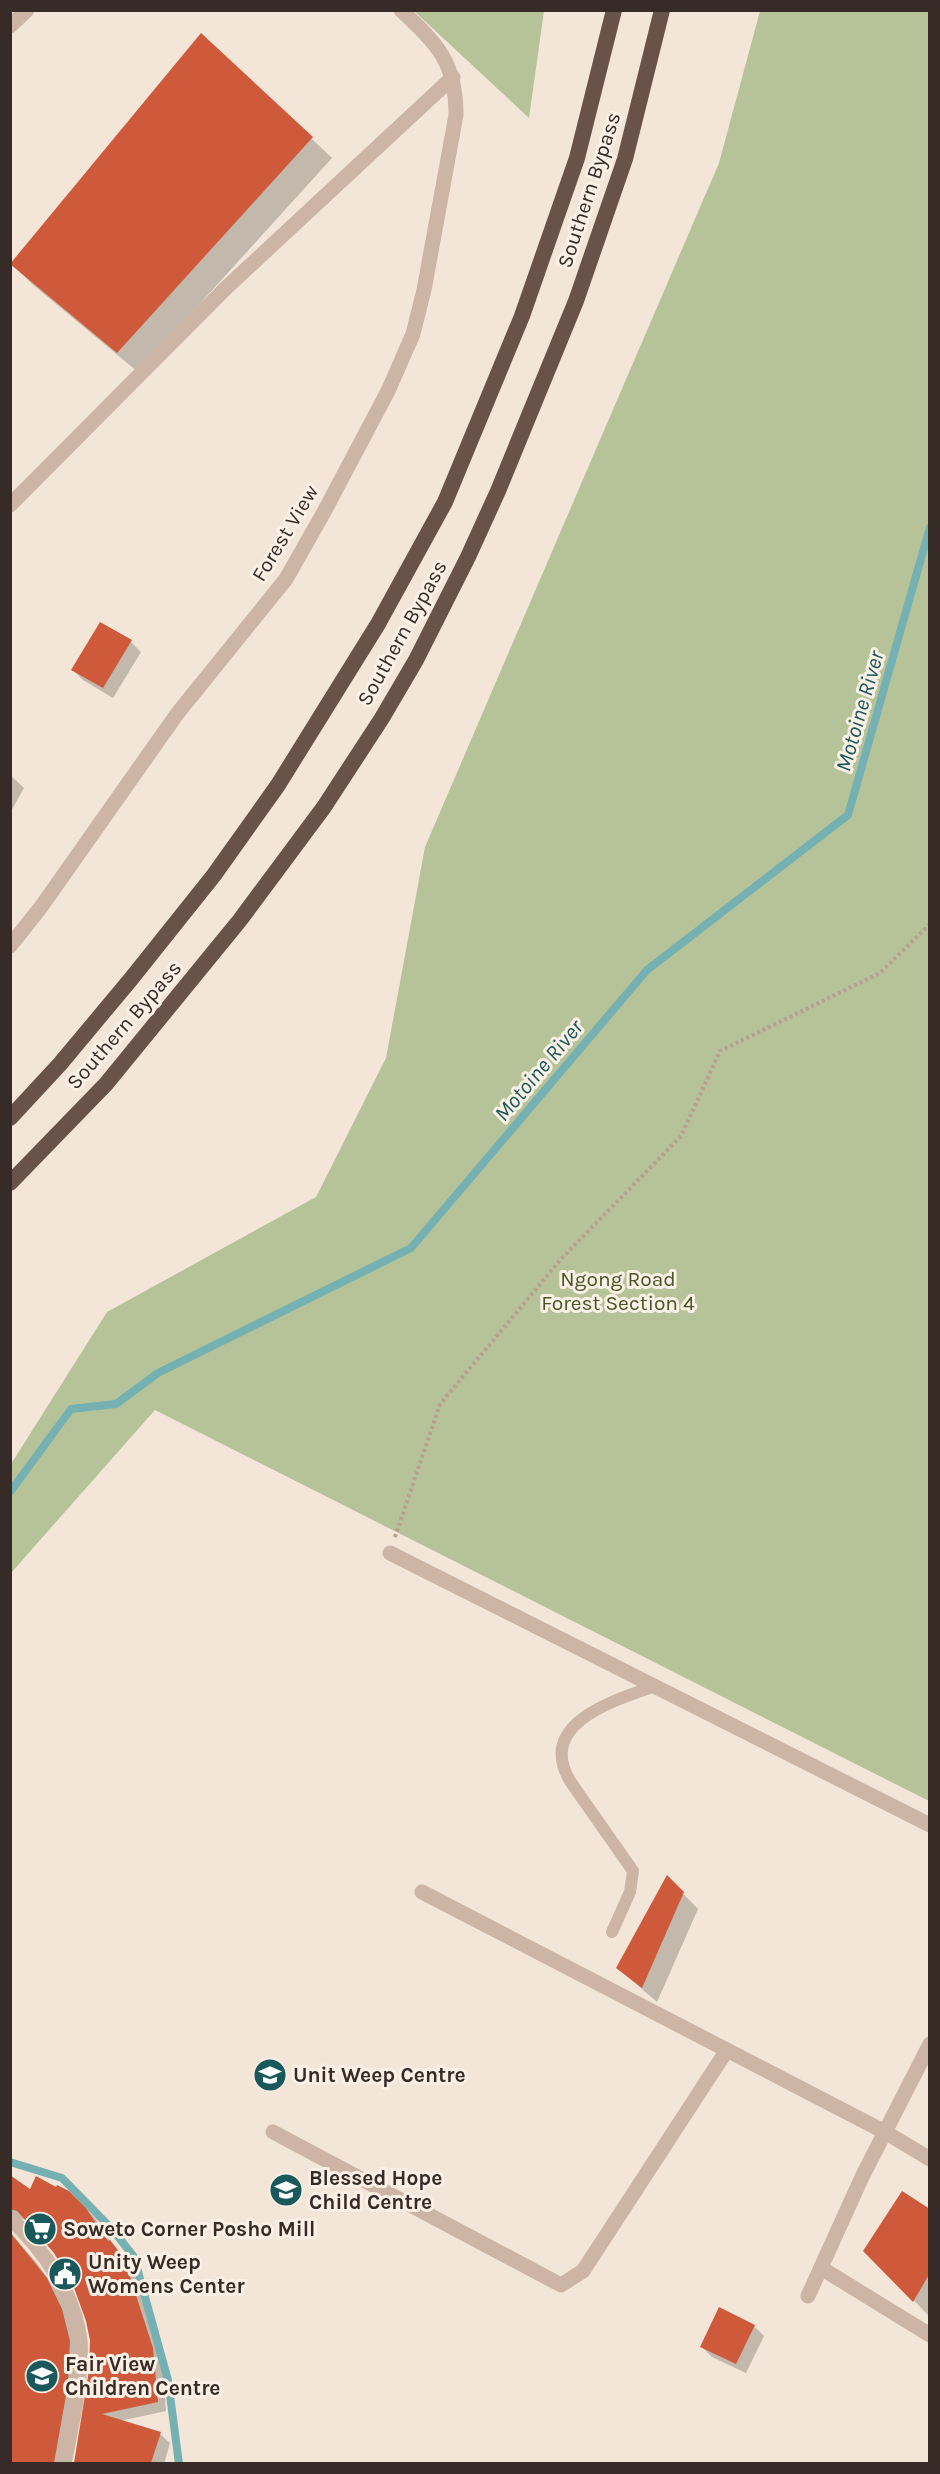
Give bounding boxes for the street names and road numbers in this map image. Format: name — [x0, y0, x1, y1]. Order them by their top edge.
street label: Southern Bypass — [553, 109, 625, 271]
street label: Forest View — [247, 480, 323, 586]
street label: Southern Bypass — [352, 556, 452, 710]
street label: Southern Bypass — [62, 956, 186, 1094]

